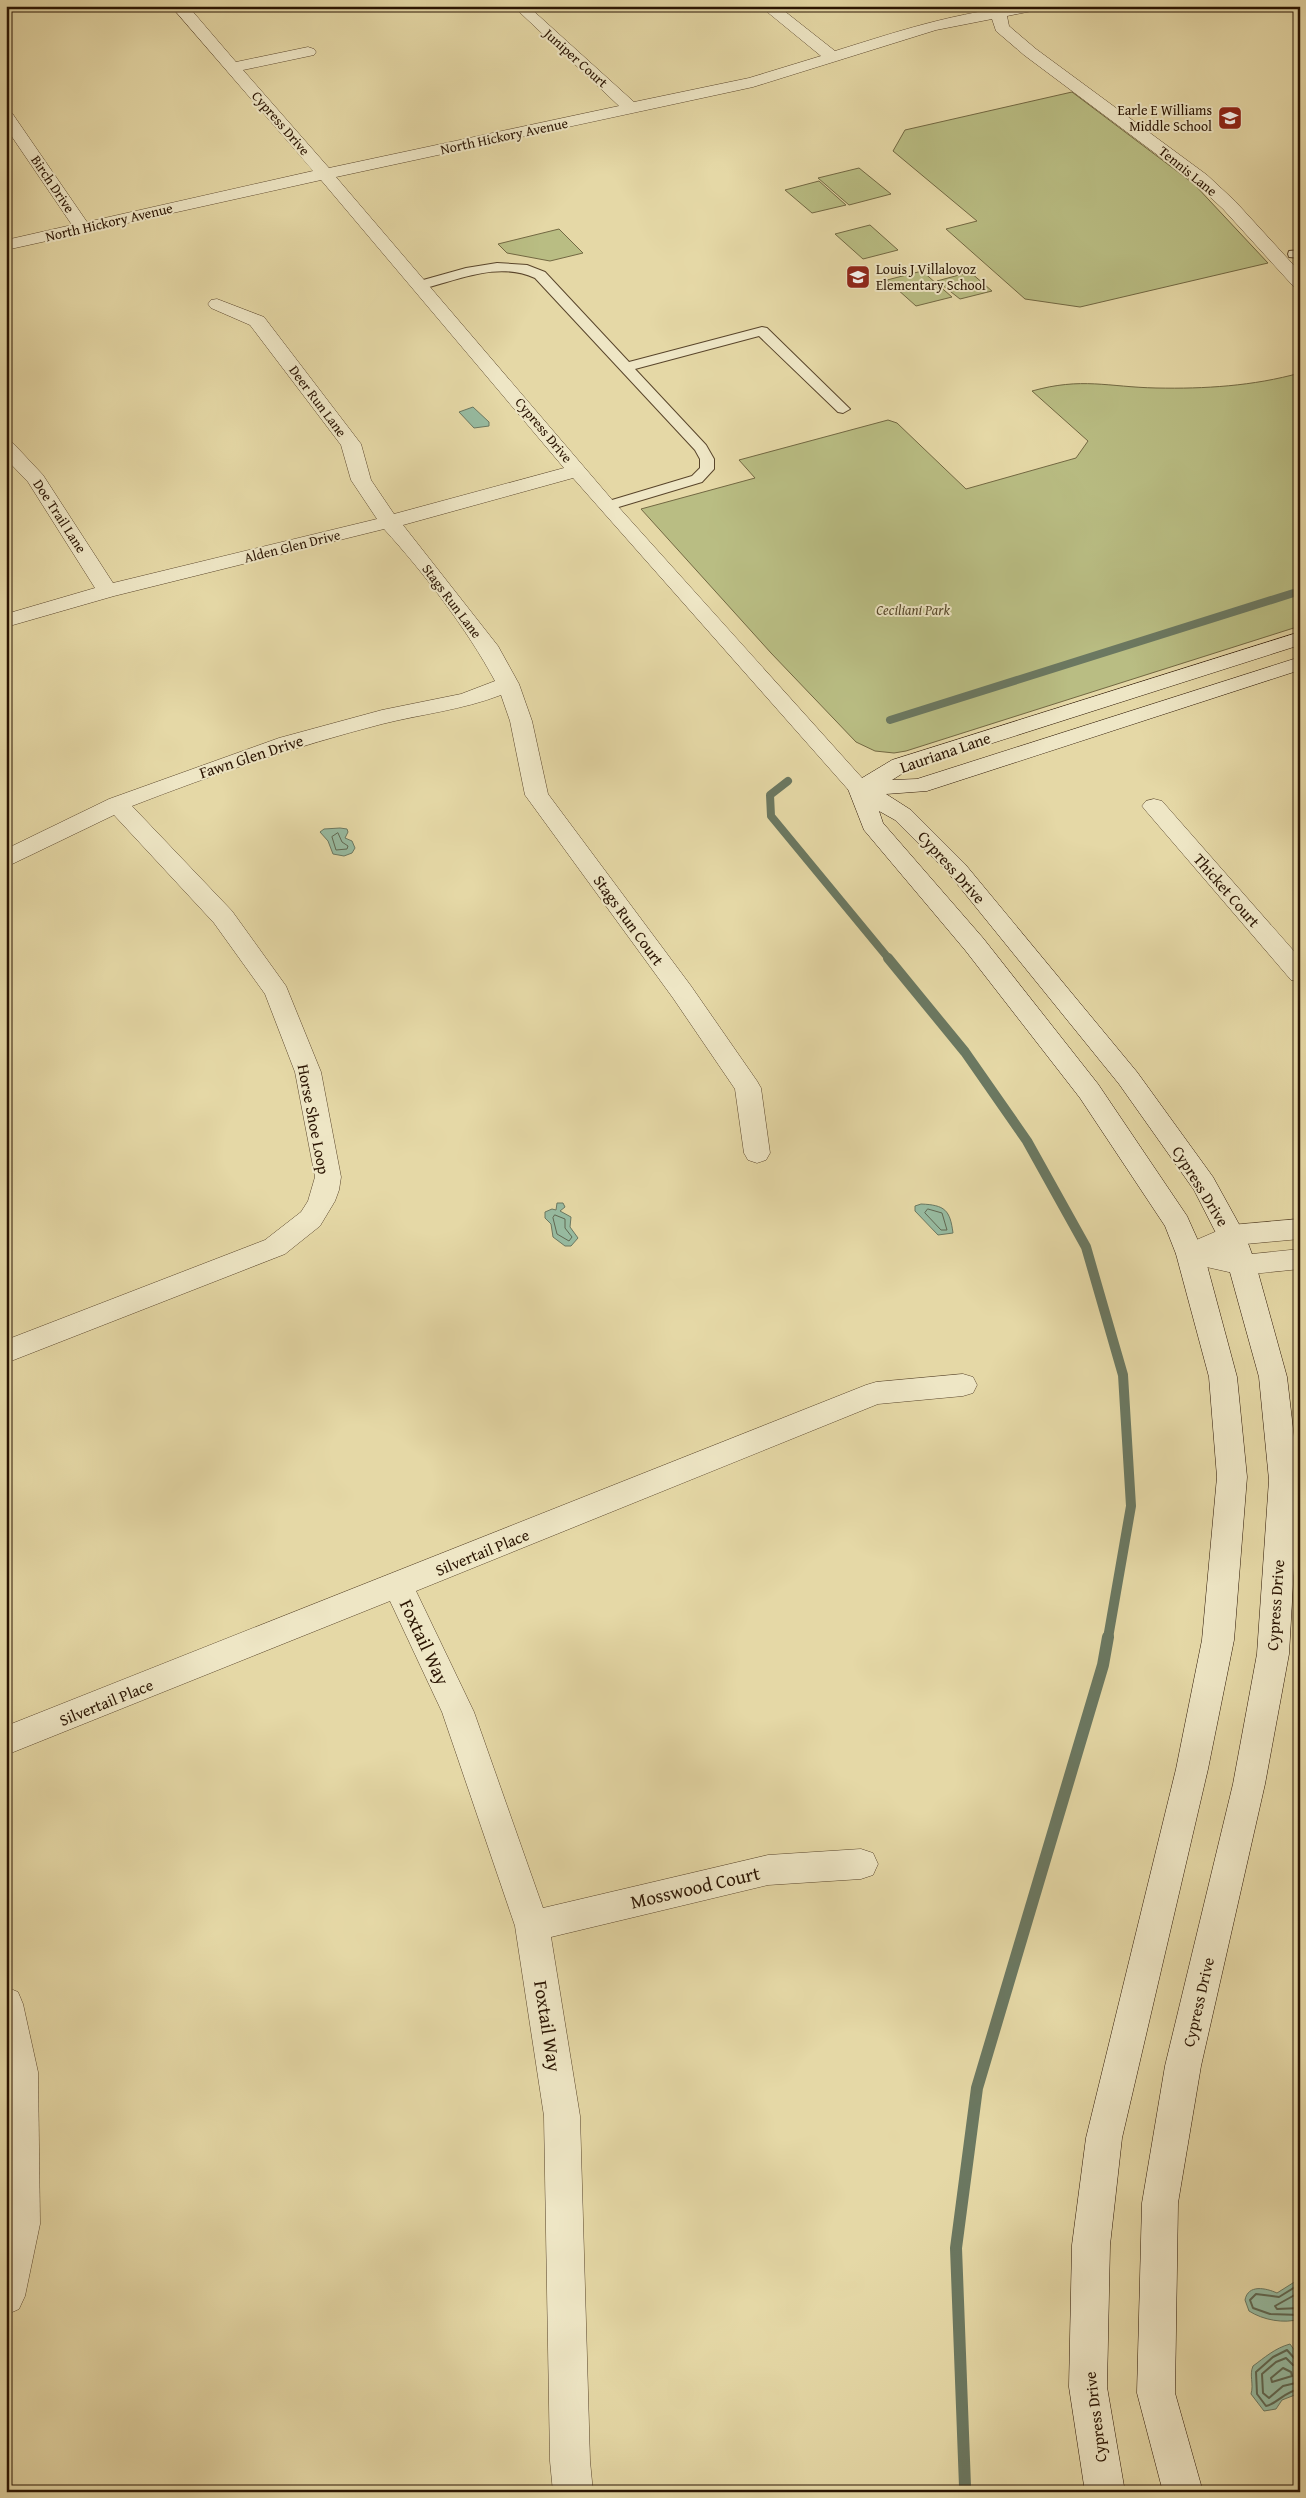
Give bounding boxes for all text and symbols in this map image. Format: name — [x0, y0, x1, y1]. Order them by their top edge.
street label: Juniper Court — [538, 23, 612, 92]
street label: Cypress Drive — [247, 86, 315, 160]
place label: Earle E Williams Middle School — [1118, 100, 1212, 136]
school or university icon: Earle E Williams Middle School — [1217, 105, 1243, 131]
street label: North Hickory Avenue — [438, 113, 570, 159]
street label: Tennis Lane — [1154, 141, 1222, 201]
street label: Birch Drive — [26, 151, 80, 217]
street label: North Hickory Avenue — [43, 198, 175, 246]
place label: Louis J Villalovoz Elementary School — [876, 259, 986, 295]
school or university icon: Louis J Villalovoz Elementary School — [845, 264, 871, 290]
street label: Deer Run Lane — [284, 361, 352, 441]
street label: Cypress Drive — [511, 393, 578, 467]
street label: Doe Trail Lane — [29, 475, 92, 557]
street label: Alden Glen Drive — [242, 524, 343, 568]
street label: Stags Run Lane — [417, 560, 487, 643]
park label: Ceciliani Park — [876, 600, 950, 620]
street label: Lauriana Lane — [896, 725, 994, 779]
street label: Fawn Glen Drive — [196, 728, 306, 784]
street label: Cypress Drive — [913, 825, 991, 909]
street label: Thicket Court — [1188, 848, 1266, 933]
street label: Stags Run Court — [588, 870, 670, 971]
street label: Horse Shoe Loop — [292, 1062, 336, 1176]
street label: Cypress Drive — [1167, 1141, 1235, 1231]
street label: Silvertail Place — [431, 1522, 533, 1582]
street label: Cypress Drive — [1260, 1559, 1290, 1651]
street label: Foxtail Way — [393, 1594, 457, 1690]
street label: Silvertail Place — [55, 1672, 157, 1732]
street label: Mosswood Court — [627, 1858, 763, 1916]
street label: Cypress Drive — [1176, 1955, 1220, 2049]
street label: Foxtail Way — [527, 1978, 569, 2074]
street label: Cypress Drive — [1078, 2370, 1112, 2464]

